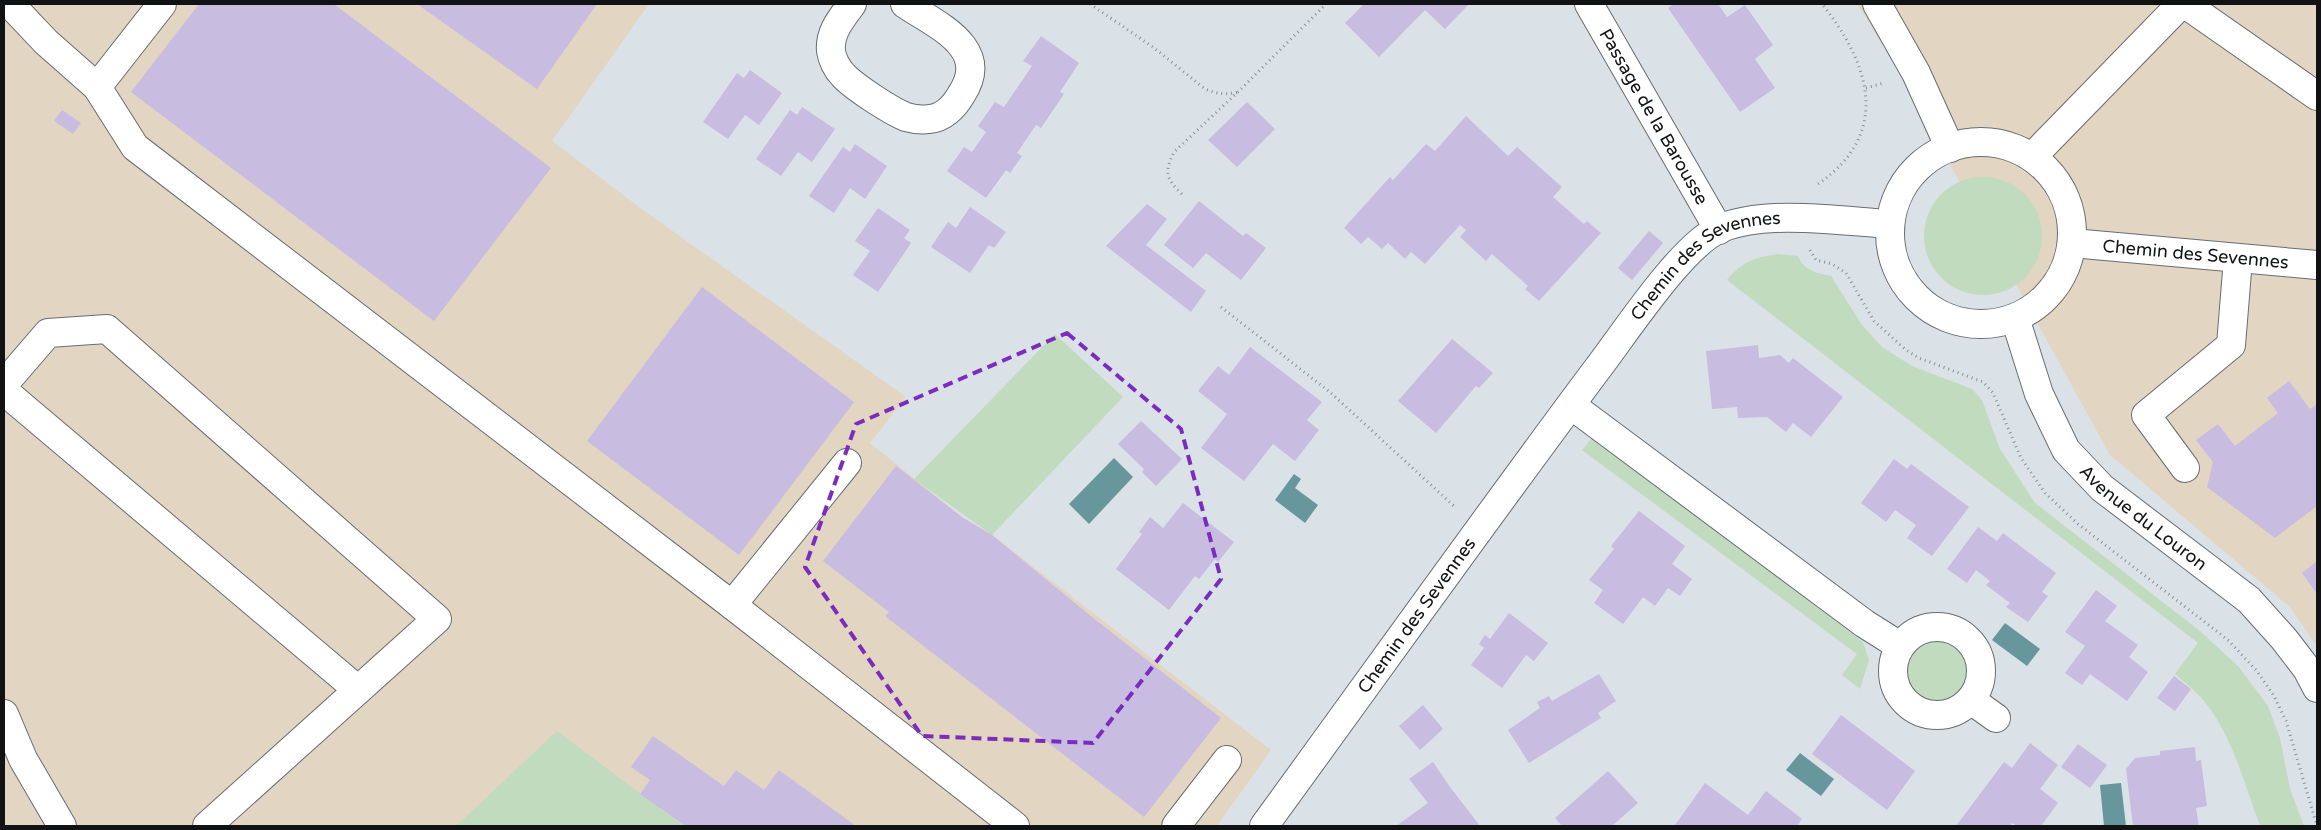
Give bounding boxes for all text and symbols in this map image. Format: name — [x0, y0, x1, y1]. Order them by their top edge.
street label: Passage de la Barousse — [1595, 25, 1713, 209]
street label: Chemin des Sevennes — [1626, 207, 1781, 325]
street label: Chemin des Sevennes — [2101, 235, 2290, 273]
street label: Avenue du Louron — [2075, 460, 2212, 575]
street label: Chemin des Sevennes — [1353, 533, 1480, 698]

